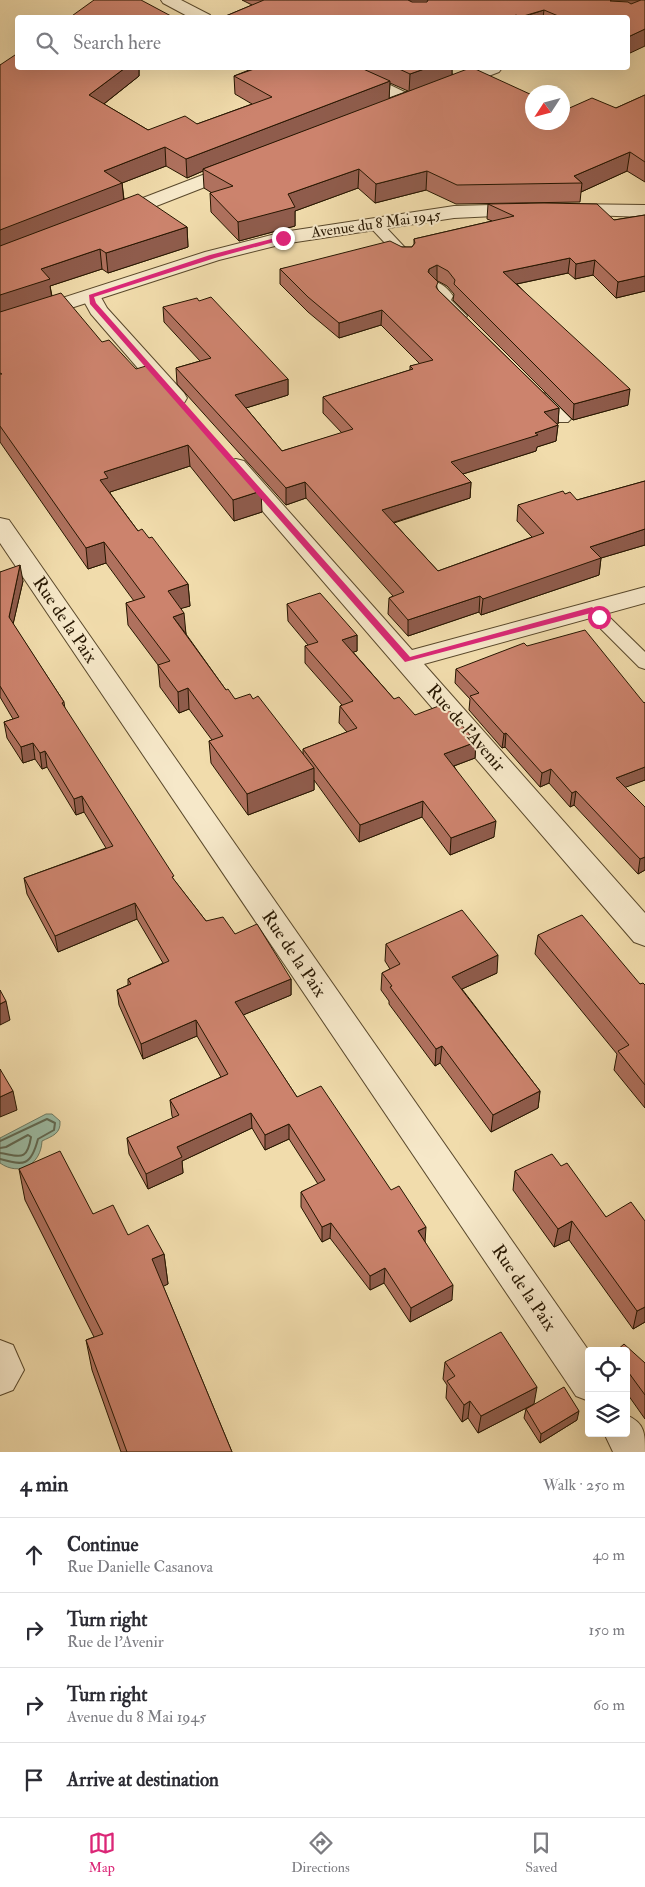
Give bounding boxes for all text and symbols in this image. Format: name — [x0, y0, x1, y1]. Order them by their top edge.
search box — [15, 15, 630, 70]
icon: search — [33, 29, 61, 57]
text: Search here — [73, 31, 161, 55]
north arrow — [525, 85, 570, 130]
street label: Avenue du 8 Mai 1945 — [309, 205, 442, 243]
route end — [272, 227, 295, 250]
street label: Rue de la Paix — [28, 572, 102, 668]
route start — [588, 606, 611, 629]
street label: Rue de l'Avenir — [422, 679, 511, 777]
street label: Rue de la Paix — [257, 906, 331, 1002]
street label: Rue de la Paix — [487, 1240, 561, 1336]
map controls — [585, 1347, 630, 1437]
button: locate — [585, 1347, 630, 1392]
button: layers — [585, 1392, 630, 1437]
text: 4 min — [20, 1471, 68, 1498]
text: Walk · 250 m — [543, 1475, 625, 1495]
text: Continue — [67, 1533, 138, 1557]
icon: ahead — [20, 1541, 48, 1569]
text: 40 m — [592, 1545, 625, 1565]
text: Rue Danielle Casanova — [67, 1557, 213, 1577]
text: Turn right — [67, 1608, 147, 1632]
icon: right — [20, 1616, 48, 1644]
text: 150 m — [588, 1620, 625, 1640]
text: Rue de l'Avenir — [67, 1632, 164, 1652]
text: Turn right — [67, 1683, 147, 1707]
icon: right — [20, 1691, 48, 1719]
text: 60 m — [593, 1695, 625, 1715]
text: Avenue du 8 Mai 1945 — [67, 1707, 206, 1727]
icon: arrive — [20, 1766, 48, 1794]
text: Arrive at destination — [67, 1768, 219, 1792]
tab: Map — [88, 1829, 116, 1876]
tab: Directions — [291, 1829, 350, 1876]
tab: Saved — [525, 1829, 557, 1876]

